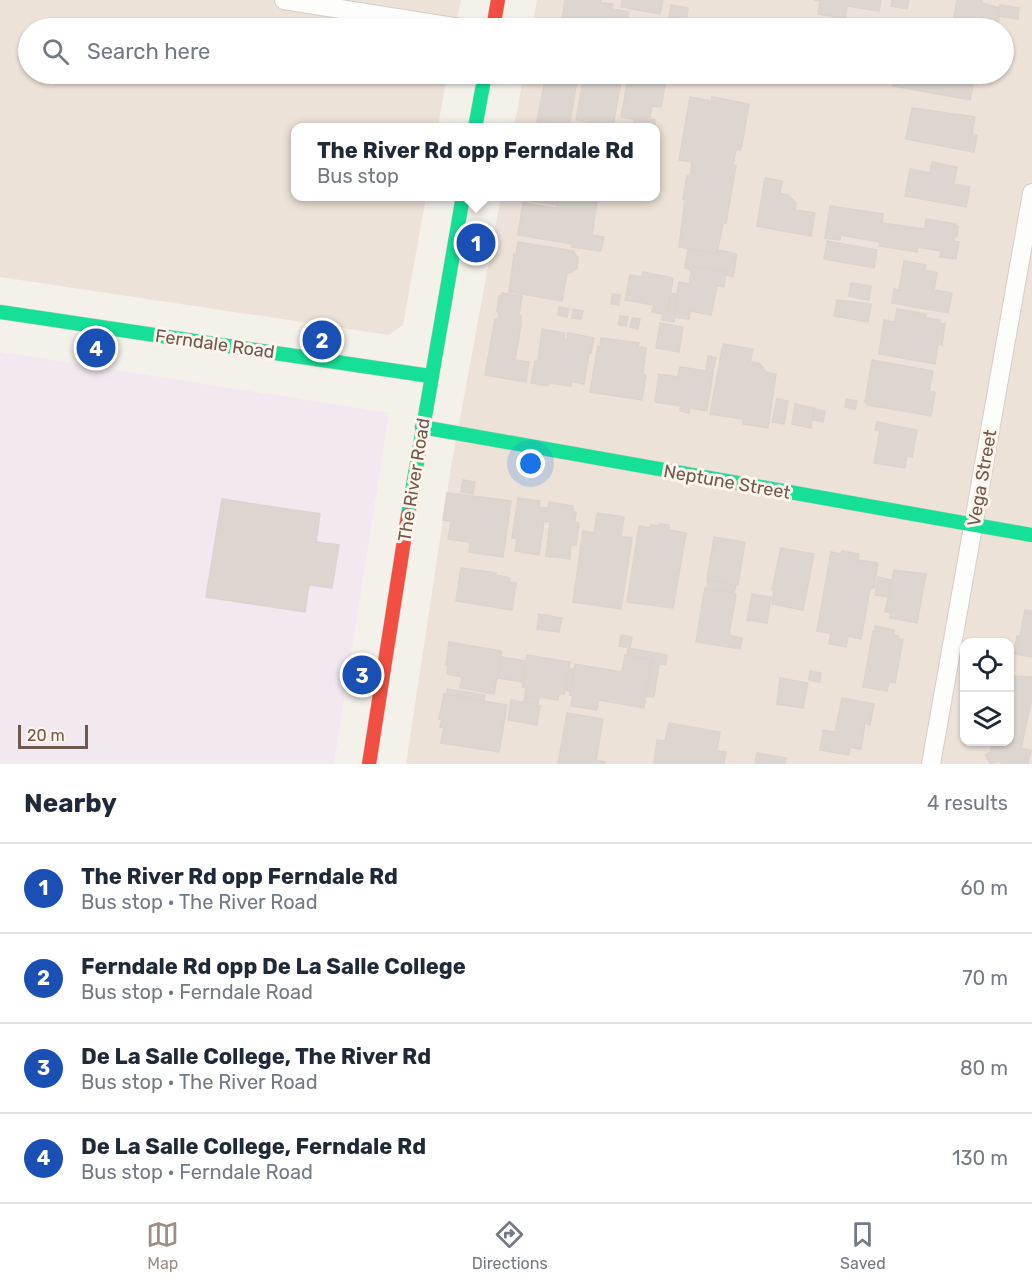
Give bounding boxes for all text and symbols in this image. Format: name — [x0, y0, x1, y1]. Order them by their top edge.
search box — [18, 18, 1014, 84]
icon: search — [39, 35, 72, 68]
text: Search here — [87, 38, 210, 65]
popup — [291, 123, 660, 201]
text: The River Rd opp Ferndale Rd — [317, 137, 634, 164]
text: Bus stop — [317, 164, 399, 188]
pin: 1 — [456, 220, 496, 266]
pin: 2 — [302, 318, 342, 362]
street label: Ferndale Road — [154, 325, 276, 363]
pin: 4 — [76, 326, 116, 370]
street label: The River Road — [393, 417, 435, 543]
street label: Vega Street — [963, 428, 1001, 528]
your location — [516, 449, 545, 478]
street label: Neptune Street — [662, 460, 792, 504]
map controls — [960, 638, 1014, 746]
button: locate — [960, 638, 1014, 692]
pin: 3 — [342, 652, 382, 698]
button: layers — [960, 692, 1014, 746]
scale bar — [18, 722, 88, 750]
text: 20 m — [27, 726, 65, 745]
text: Nearby — [24, 788, 117, 819]
text: 4 results — [927, 791, 1008, 815]
text: The River Rd opp Ferndale Rd — [81, 863, 398, 890]
text: 1 — [39, 876, 48, 900]
text: 60 m — [961, 876, 1008, 900]
text: Bus stop · The River Road — [81, 890, 318, 914]
text: Ferndale Rd opp De La Salle College — [81, 953, 466, 980]
text: 2 — [37, 966, 50, 990]
text: 70 m — [962, 966, 1008, 990]
text: Bus stop · Ferndale Road — [81, 980, 313, 1004]
text: De La Salle College, The River Rd — [81, 1043, 431, 1070]
text: 3 — [37, 1056, 50, 1080]
text: 80 m — [960, 1056, 1008, 1080]
text: Bus stop · The River Road — [81, 1070, 318, 1094]
text: De La Salle College, Ferndale Rd — [81, 1133, 426, 1160]
text: 4 — [37, 1146, 50, 1170]
text: 130 m — [952, 1146, 1008, 1170]
text: Bus stop · Ferndale Road — [81, 1160, 313, 1184]
tab: Map — [146, 1218, 179, 1273]
tab: Directions — [472, 1218, 548, 1273]
tab: Saved — [840, 1218, 886, 1273]

